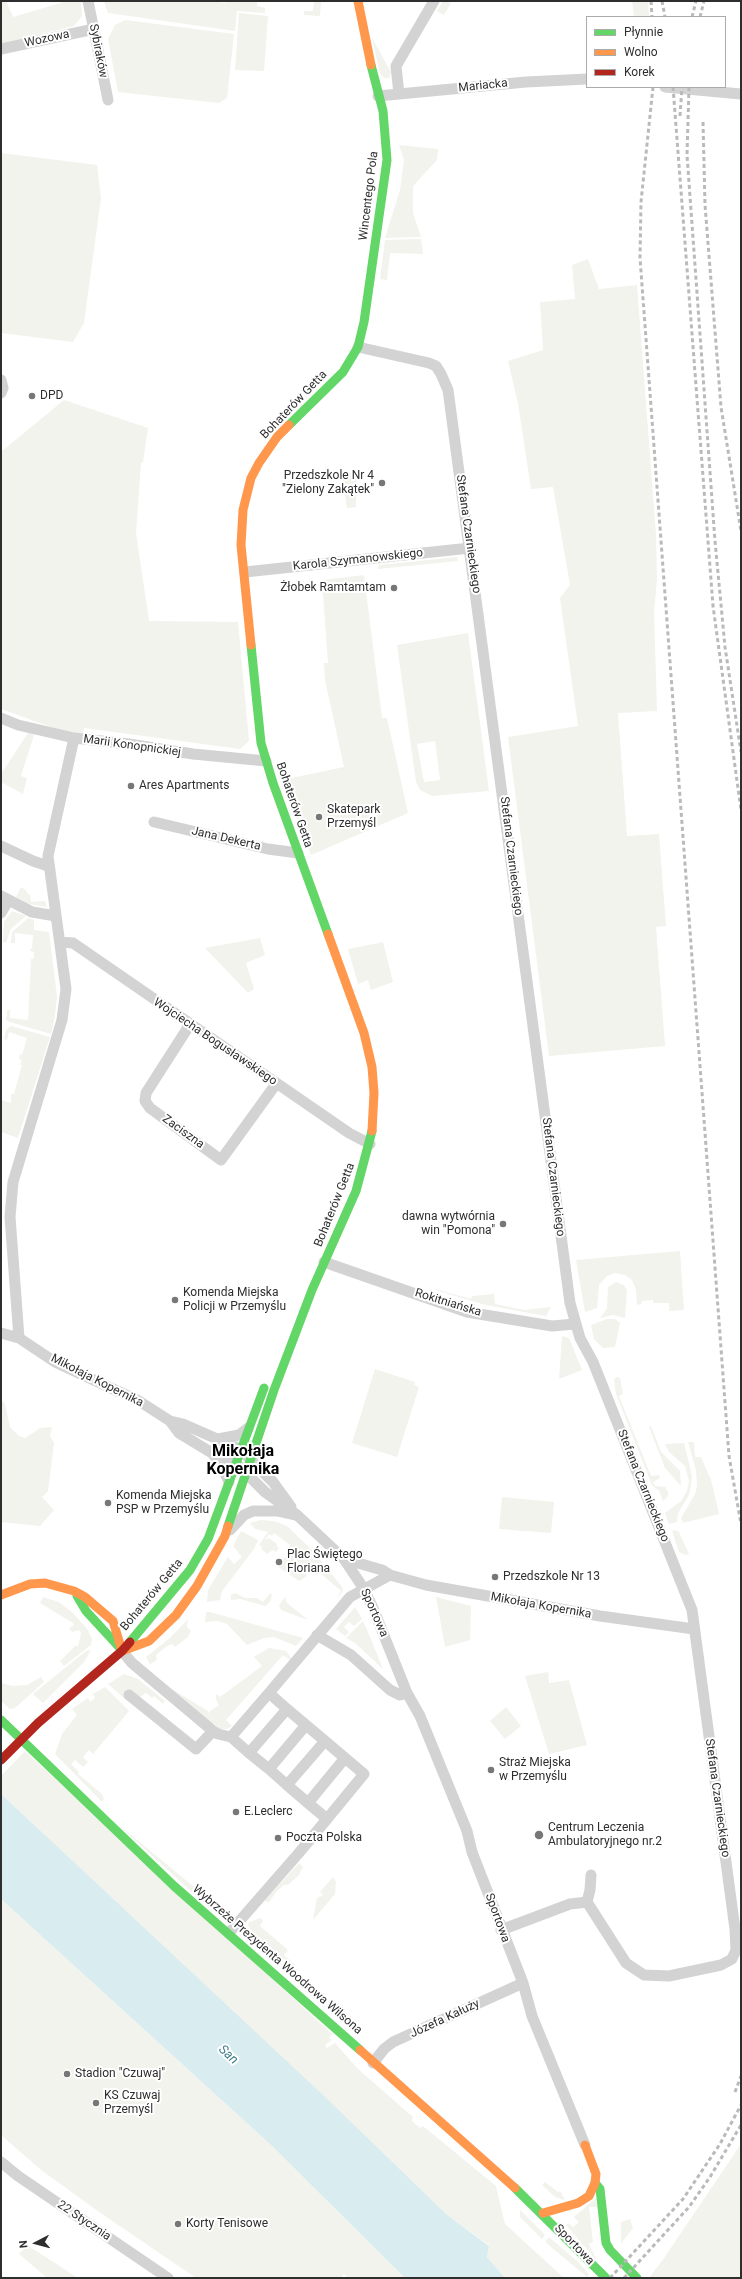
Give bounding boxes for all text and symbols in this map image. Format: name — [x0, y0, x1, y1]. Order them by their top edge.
legend — [586, 16, 726, 88]
street label: Sybiraków — [86, 23, 110, 79]
text: Płynnie — [624, 25, 663, 39]
street label: Wozowa — [23, 27, 71, 51]
text: Wolno — [624, 45, 658, 59]
text: Korek — [624, 65, 655, 79]
street label: Mariacka — [458, 76, 508, 96]
street label: Wincentego Pola — [356, 150, 382, 242]
street label: Bohaterów Getta — [258, 368, 330, 442]
place label: DPD — [40, 389, 63, 403]
marker: DPD — [27, 391, 37, 401]
place label: Przedszkole Nr 4 "Zielony Zakątek" — [282, 469, 374, 497]
street label: Stefana Czarnieckiego — [453, 474, 483, 594]
marker: Przedszkole Nr 4 "Zielony Zakątek" — [377, 478, 387, 488]
street label: Karola Szymanowskiego — [292, 546, 424, 574]
place label: Żłobek Ramtamtam — [280, 581, 386, 595]
marker: Żłobek Ramtamtam — [389, 583, 399, 593]
street label: Marii Konopnickiej — [82, 732, 182, 760]
street label: Bohaterów Getta — [273, 760, 315, 850]
place label: Ares Apartments — [139, 779, 229, 793]
marker: Ares Apartments — [126, 781, 136, 791]
street label: Stefana Czarnieckiego — [497, 796, 525, 916]
place label: Skatepark Przemyśl — [327, 803, 380, 831]
marker: Skatepark Przemyśl — [314, 812, 324, 822]
street label: Jana Dekerta — [190, 824, 262, 854]
street label: Wojciecha Bogusławskiego — [150, 995, 280, 1089]
street label: Zaciszna — [159, 1112, 207, 1152]
street label: Stefana Czarnieckiego — [539, 1117, 567, 1237]
street label: Bohaterów Getta — [312, 1161, 358, 1249]
place label: dawna wytwórnia win "Pomona" — [402, 1210, 495, 1238]
marker: dawna wytwórnia win "Pomona" — [498, 1219, 508, 1229]
place label: Komenda Miejska Policji w Przemyślu — [183, 1286, 286, 1314]
street label: Rokitniańska — [413, 1286, 483, 1320]
marker: Komenda Miejska Policji w Przemyślu — [170, 1295, 180, 1305]
street label: Mikołaja Kopernika — [48, 1351, 146, 1411]
street label: Stefana Czarnieckiego — [614, 1428, 672, 1544]
district label: Mikołaja Kopernika — [207, 1442, 279, 1480]
place label: Komenda Miejska PSP w Przemyślu — [116, 1489, 211, 1517]
marker: Komenda Miejska PSP w Przemyślu — [103, 1498, 113, 1508]
place label: Plac Świętego Floriana — [287, 1548, 363, 1576]
street label: Bohaterów Getta — [118, 1556, 186, 1634]
marker: Plac Świętego Floriana — [274, 1557, 284, 1567]
place label: Przedszkole Nr 13 — [503, 1570, 600, 1584]
marker: Przedszkole Nr 13 — [490, 1572, 500, 1582]
street label: Sportowa — [357, 1587, 391, 1639]
street label: Mikołaja Kopernika — [490, 1590, 592, 1622]
street label: Stefana Czarnieckiego — [702, 1738, 732, 1858]
place label: Straż Miejska w Przemyślu — [499, 1756, 571, 1784]
marker: Straż Miejska w Przemyślu — [486, 1765, 496, 1775]
place label: E.Leclerc — [244, 1805, 293, 1819]
marker: E.Leclerc — [231, 1807, 241, 1817]
place label: Centrum Leczenia Ambulatoryjnego nr.2 — [548, 1821, 662, 1849]
marker: Centrum Leczenia Ambulatoryjnego nr.2 — [533, 1829, 545, 1841]
place label: Poczta Polska — [286, 1831, 362, 1845]
marker: Poczta Polska — [273, 1833, 283, 1843]
street label: Wybrzeże Prezydenta Woodrowa Wilsona — [189, 1882, 365, 2038]
street label: Sportowa — [481, 1891, 513, 1945]
street label: Józefa Kałuży — [408, 1997, 482, 2041]
water label: San — [215, 2042, 241, 2068]
place label: Stadion "Czuwaj" — [75, 2067, 165, 2081]
marker: Stadion "Czuwaj" — [62, 2069, 72, 2079]
place label: KS Czuwaj Przemyśl — [104, 2089, 160, 2117]
marker: KS Czuwaj Przemyśl — [91, 2098, 101, 2108]
street label: 22 Stycznia — [55, 2198, 113, 2244]
place label: Korty Tenisowe — [186, 2217, 268, 2231]
marker: Korty Tenisowe — [173, 2219, 183, 2229]
street label: Sportowa — [551, 2222, 597, 2268]
north arrow — [16, 2223, 56, 2263]
text: N — [17, 2240, 30, 2249]

